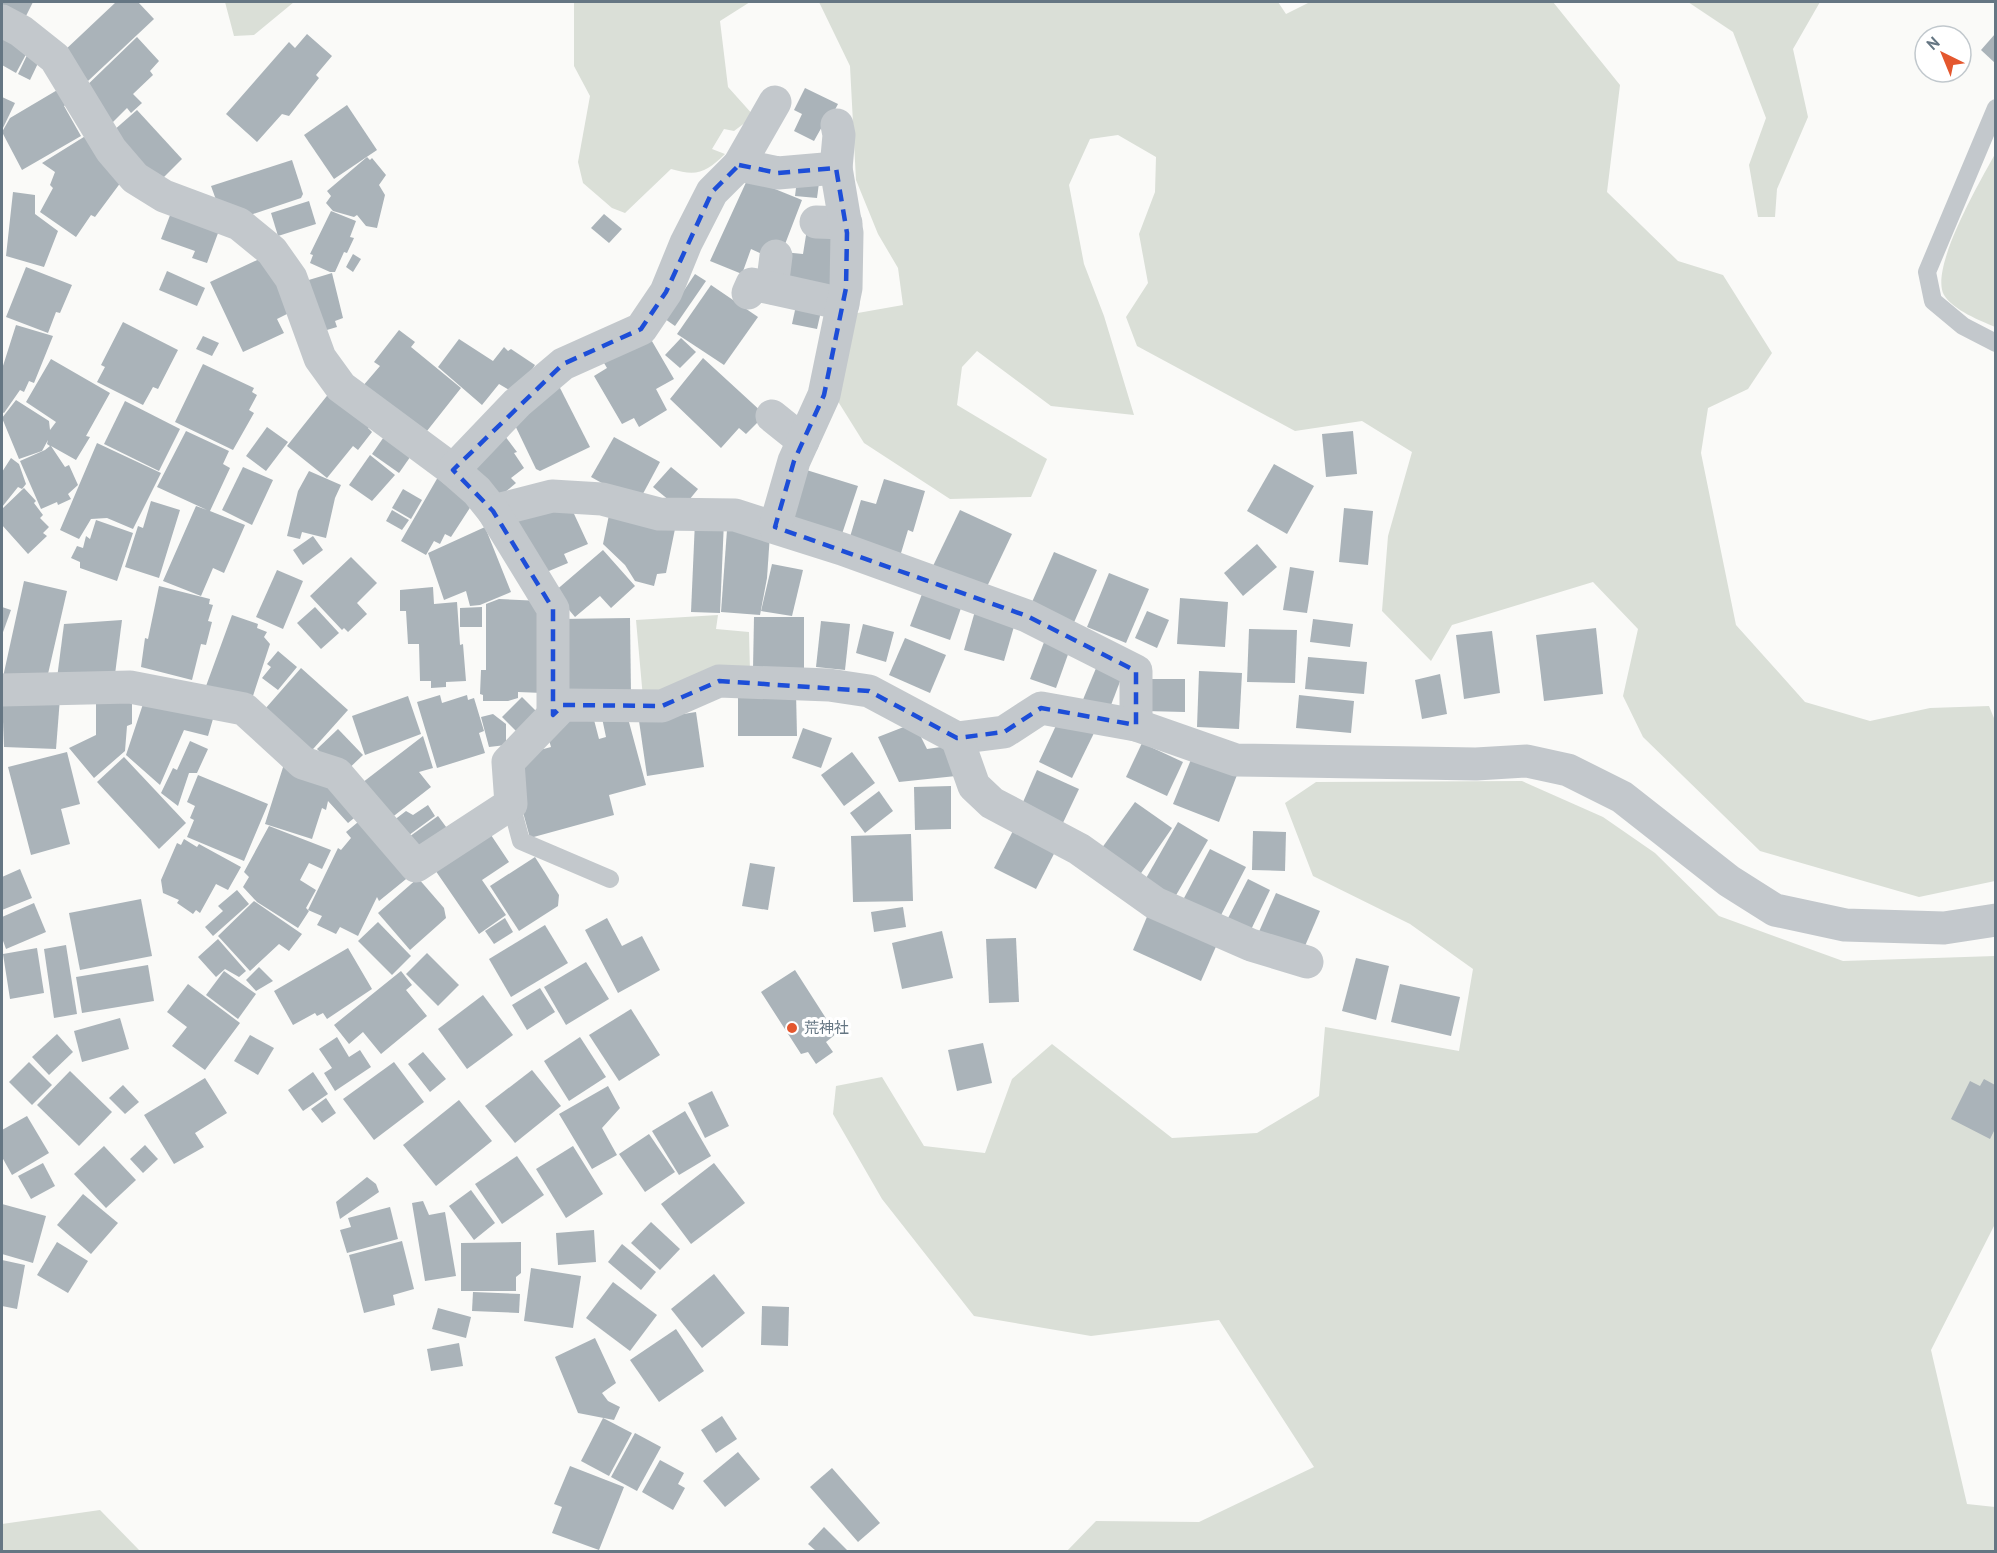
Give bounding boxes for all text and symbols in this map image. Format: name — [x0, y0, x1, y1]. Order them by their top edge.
north arrow — [1913, 24, 1973, 84]
text: N — [1922, 32, 1943, 54]
place label: 荒神社 — [804, 1018, 849, 1037]
marker: 荒神社 — [785, 1021, 799, 1035]

